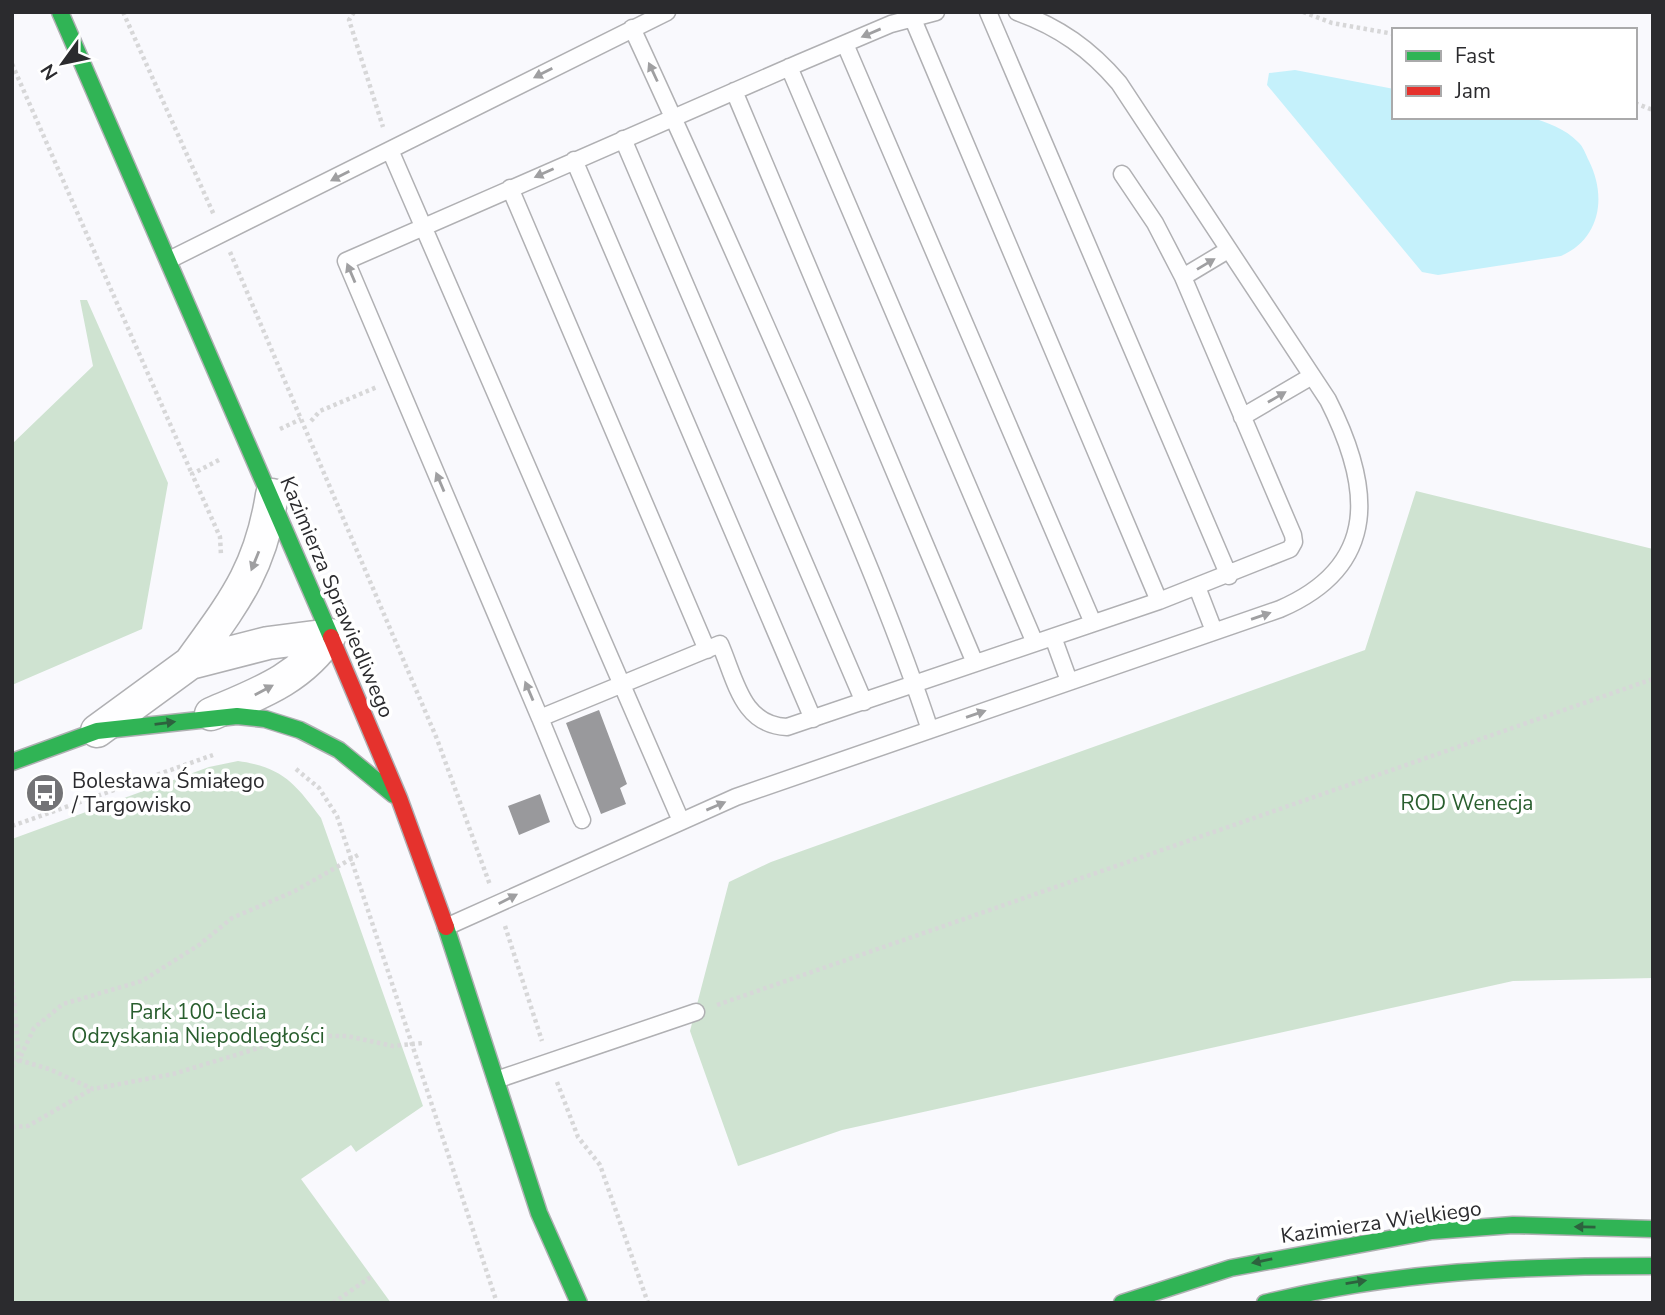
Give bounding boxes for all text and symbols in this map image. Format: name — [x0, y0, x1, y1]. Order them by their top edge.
north arrow — [28, 28, 98, 98]
one-way arrow — [861, 28, 882, 39]
legend — [1392, 28, 1637, 119]
text: Fast — [1455, 42, 1495, 70]
text: N — [35, 59, 64, 85]
one-way arrow — [647, 62, 659, 82]
one-way arrow — [533, 67, 553, 78]
text: Jam — [1454, 77, 1491, 105]
one-way arrow — [534, 167, 554, 179]
one-way arrow — [330, 170, 350, 181]
one-way arrow — [1196, 257, 1215, 270]
one-way arrow — [345, 262, 356, 283]
one-way arrow — [1267, 391, 1287, 403]
one-way arrow — [434, 471, 445, 492]
street label: Kazimierza Sprawiedliwego — [273, 472, 401, 722]
one-way arrow — [250, 551, 261, 572]
one-way arrow — [1250, 610, 1271, 621]
one-way arrow — [523, 681, 534, 702]
one-way arrow — [254, 685, 274, 697]
one-way arrow — [966, 708, 987, 719]
one-way arrow — [154, 717, 176, 728]
place label: Bolesława Śmiałego / Targowisko — [71, 767, 265, 819]
bus stop icon: Bolesława Śmiałego / Targowisko — [24, 772, 66, 814]
park label: ROD Wenecja — [1401, 789, 1534, 817]
one-way arrow — [705, 800, 726, 811]
one-way arrow — [498, 893, 518, 905]
park label: Park 100-lecia Odzyskania Niepodległości — [71, 998, 325, 1050]
street label: Kazimierza Wielkiego — [1279, 1194, 1483, 1250]
one-way arrow — [1573, 1221, 1595, 1232]
one-way arrow — [1251, 1256, 1273, 1267]
one-way arrow — [1345, 1276, 1367, 1287]

